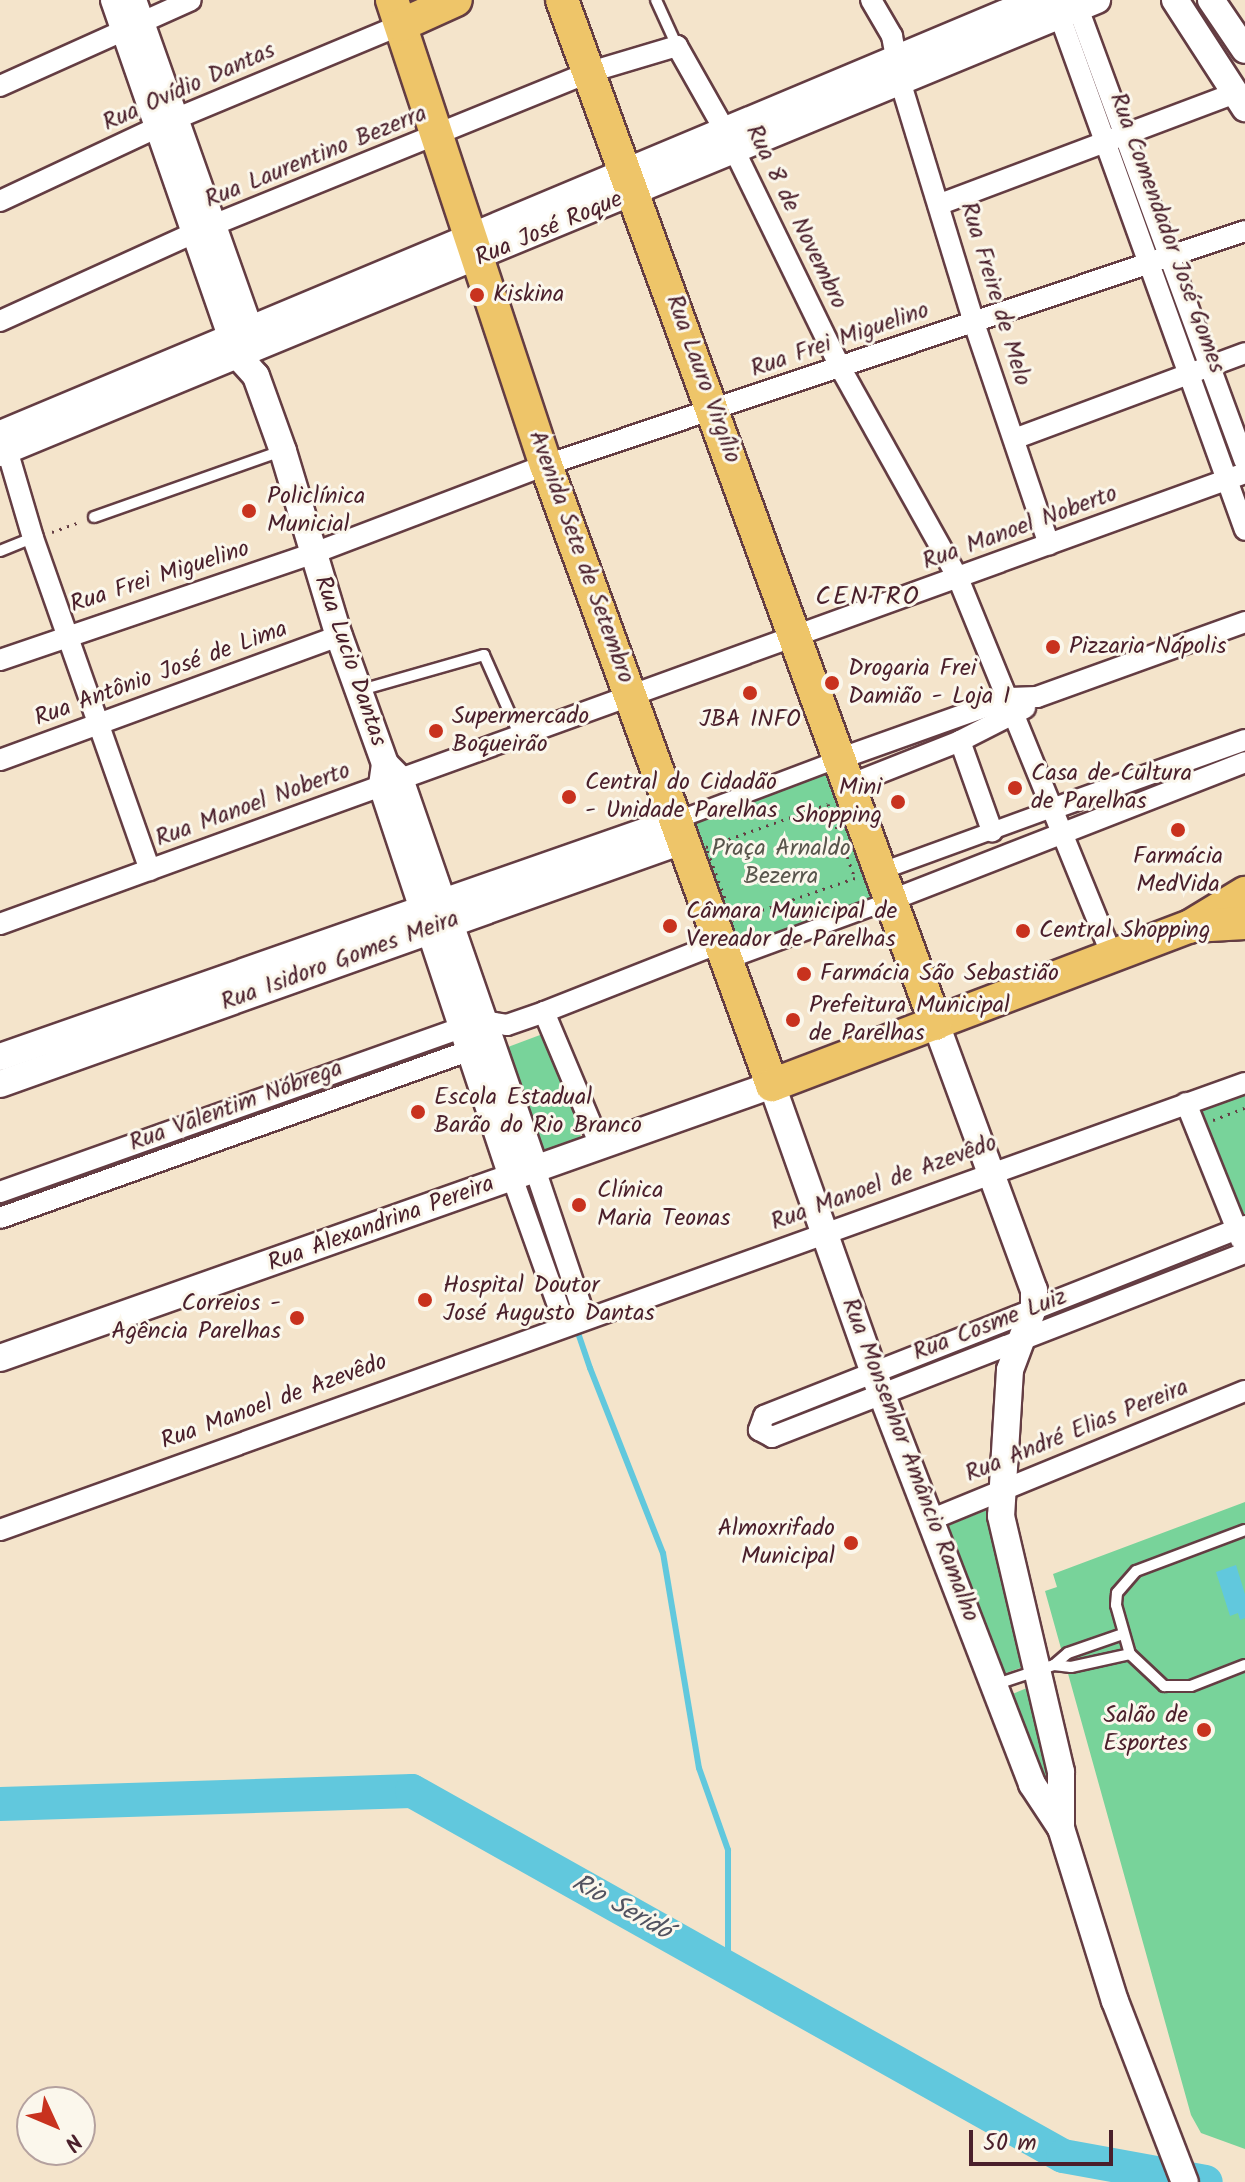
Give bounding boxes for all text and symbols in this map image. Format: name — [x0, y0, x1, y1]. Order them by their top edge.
street label: Rua Ovídio Dantas — [98, 36, 280, 138]
street label: Rua Comendador José Gomes — [1103, 89, 1231, 377]
street label: Rua Laurentino Bezerra — [201, 99, 431, 215]
street label: Rua 8 de Novembro — [739, 120, 853, 314]
street label: Rua José Roque — [471, 185, 627, 273]
street label: Rua Freire de Melo — [953, 199, 1037, 389]
place label: Kiskina — [493, 281, 564, 309]
marker: Kiskina — [468, 286, 486, 304]
street label: Rua Lauro Virgílio — [659, 291, 747, 467]
street label: Rua Frei Miguelino — [747, 296, 933, 384]
street label: Avenida Sete de Setembro — [522, 427, 640, 687]
street label: Rua Manoel Noberto — [919, 479, 1121, 577]
place label: Policlínica Municial — [267, 483, 365, 539]
marker: Policlínica Municial — [238, 500, 260, 522]
street label: Rua Frei Miguelino — [67, 534, 253, 620]
street label: Rua Lucio Dantas — [307, 572, 393, 750]
district label: CENTRO — [815, 582, 921, 614]
street label: Rua Antônio José de Lima — [31, 615, 291, 733]
place label: Pizzaria Nápolis — [1069, 633, 1226, 661]
marker: Pizzaria Nápolis — [1044, 638, 1062, 656]
place label: Drogaria Frei Damião - Loja I — [848, 655, 1010, 711]
marker: Drogaria Frei Damião - Loja I — [823, 674, 841, 692]
marker: JBA INFO — [741, 684, 759, 702]
place label: Supermercado Boqueirão — [452, 703, 589, 759]
place label: JBA INFO — [699, 706, 801, 734]
marker: Supermercado Boqueirão — [427, 722, 445, 740]
street label: Rua Manoel Noberto — [152, 756, 354, 854]
place label: Casa de Cultura de Parelhas — [1031, 760, 1192, 816]
place label: Central do Cidadão - Unidade Parelhas — [585, 769, 777, 825]
place label: Mini Shopping — [793, 774, 882, 830]
marker: Casa de Cultura de Parelhas — [1006, 779, 1024, 797]
marker: Central do Cidadão - Unidade Parelhas — [560, 788, 578, 806]
marker: Mini Shopping — [889, 793, 907, 811]
marker: Farmácia MedVida — [1169, 821, 1187, 839]
park label: Praça Arnaldo Bezerra — [711, 835, 851, 891]
place label: Farmácia MedVida — [1133, 843, 1223, 899]
place label: Câmara Municipal de Vereador de Parelhas — [686, 898, 897, 954]
street label: Rua Isidoro Gomes Meira — [217, 905, 463, 1017]
marker: Câmara Municipal de Vereador de Parelhas — [661, 917, 679, 935]
place label: Central Shopping — [1039, 917, 1210, 945]
marker: Central Shopping — [1014, 922, 1032, 940]
place label: Farmácia São Sebastião — [820, 960, 1059, 988]
marker: Farmácia São Sebastião — [795, 965, 813, 983]
place label: Prefeitura Municipal de Parelhas — [809, 992, 1010, 1048]
marker: Prefeitura Municipal de Parelhas — [784, 1011, 802, 1029]
street label: Rua Valentim Nóbrega — [125, 1054, 347, 1158]
place label: Escola Estadual Barão do Rio Branco — [434, 1084, 642, 1140]
marker: Escola Estadual Barão do Rio Branco — [409, 1103, 427, 1121]
street label: Rua Manoel de Azevêdo — [767, 1129, 1001, 1237]
street label: Rua Alexandrina Pereira — [264, 1170, 498, 1278]
place label: Clínica Maria Teonas — [597, 1177, 731, 1233]
marker: Clínica Maria Teonas — [568, 1194, 590, 1216]
place label: Hospital Doutor José Augusto Dantas — [443, 1272, 655, 1328]
street label: Rua Cosme Luiz — [909, 1282, 1071, 1368]
marker: Hospital Doutor José Augusto Dantas — [414, 1289, 436, 1311]
place label: Correios - Agência Parelhas — [111, 1290, 281, 1346]
street label: Rua Monsenhor Amâncio Ramalho — [835, 1294, 985, 1626]
marker: Correios - Agência Parelhas — [288, 1309, 306, 1327]
street label: Rua Manoel de Azevêdo — [157, 1348, 391, 1456]
street label: Rua André Elias Pereira — [961, 1373, 1193, 1489]
place label: Almoxrifado Municipal — [718, 1515, 835, 1571]
marker: Almoxrifado Municipal — [842, 1534, 860, 1552]
place label: Salão de Esportes — [1103, 1702, 1188, 1758]
marker: Salão de Esportes — [1195, 1721, 1213, 1739]
water label: Rio Seridó — [566, 1868, 676, 1948]
north arrow — [16, 2086, 96, 2166]
scale bar — [973, 2114, 1117, 2164]
text: N — [55, 2124, 90, 2159]
text: 50 m — [983, 2124, 1037, 2163]

